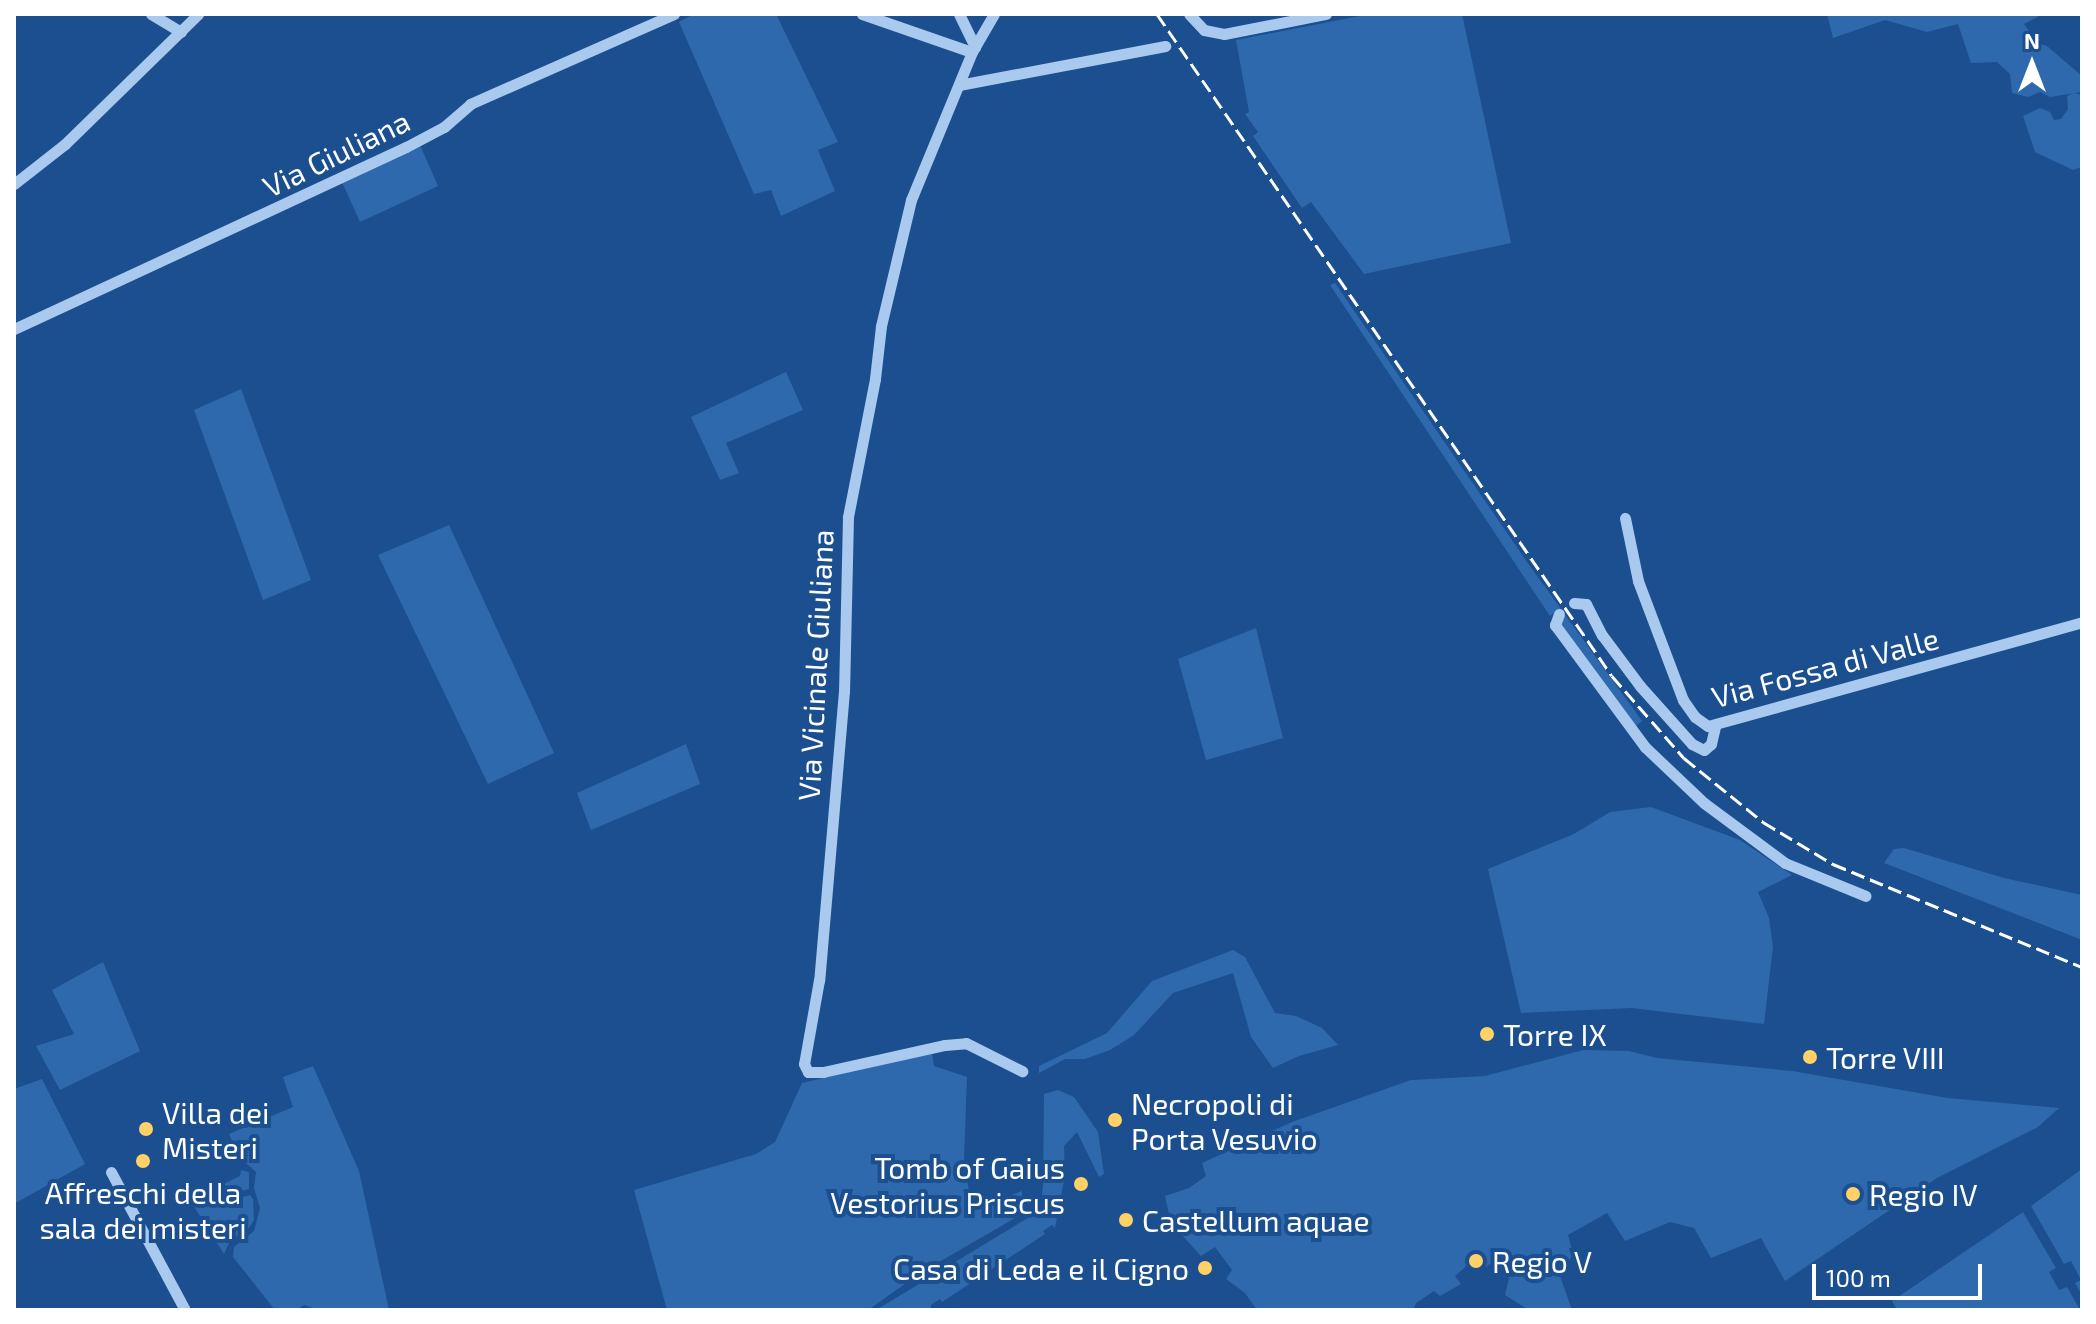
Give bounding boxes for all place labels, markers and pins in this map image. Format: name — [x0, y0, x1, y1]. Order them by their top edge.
place label: Torre IX — [1503, 1016, 1607, 1052]
marker: Torre IX — [1478, 1025, 1496, 1043]
place label: Torre VIII — [1826, 1039, 1945, 1075]
marker: Torre VIII — [1801, 1048, 1819, 1066]
place label: Necropoli di Porta Vesuvio — [1131, 1085, 1318, 1156]
place label: Villa dei Misteri — [162, 1094, 269, 1164]
marker: Necropoli di Porta Vesuvio — [1106, 1111, 1124, 1129]
marker: Villa dei Misteri — [137, 1120, 155, 1138]
place label: Tomb of Gaius Vestorius Priscus — [830, 1149, 1065, 1220]
marker: Affreschi della sala dei misteri — [134, 1152, 152, 1170]
place label: Affreschi della sala dei misteri — [39, 1174, 247, 1244]
marker: Tomb of Gaius Vestorius Priscus — [1072, 1175, 1090, 1193]
place label: Regio IV — [1869, 1176, 1978, 1212]
marker: Regio IV — [1844, 1185, 1862, 1203]
place label: Castellum aquae — [1142, 1202, 1369, 1238]
marker: Castellum aquae — [1117, 1211, 1135, 1229]
place label: Regio V — [1492, 1243, 1593, 1279]
place label: Casa di Leda e il Cigno — [892, 1250, 1189, 1286]
marker: Regio V — [1467, 1252, 1485, 1270]
marker: Casa di Leda e il Cigno — [1196, 1259, 1214, 1277]

